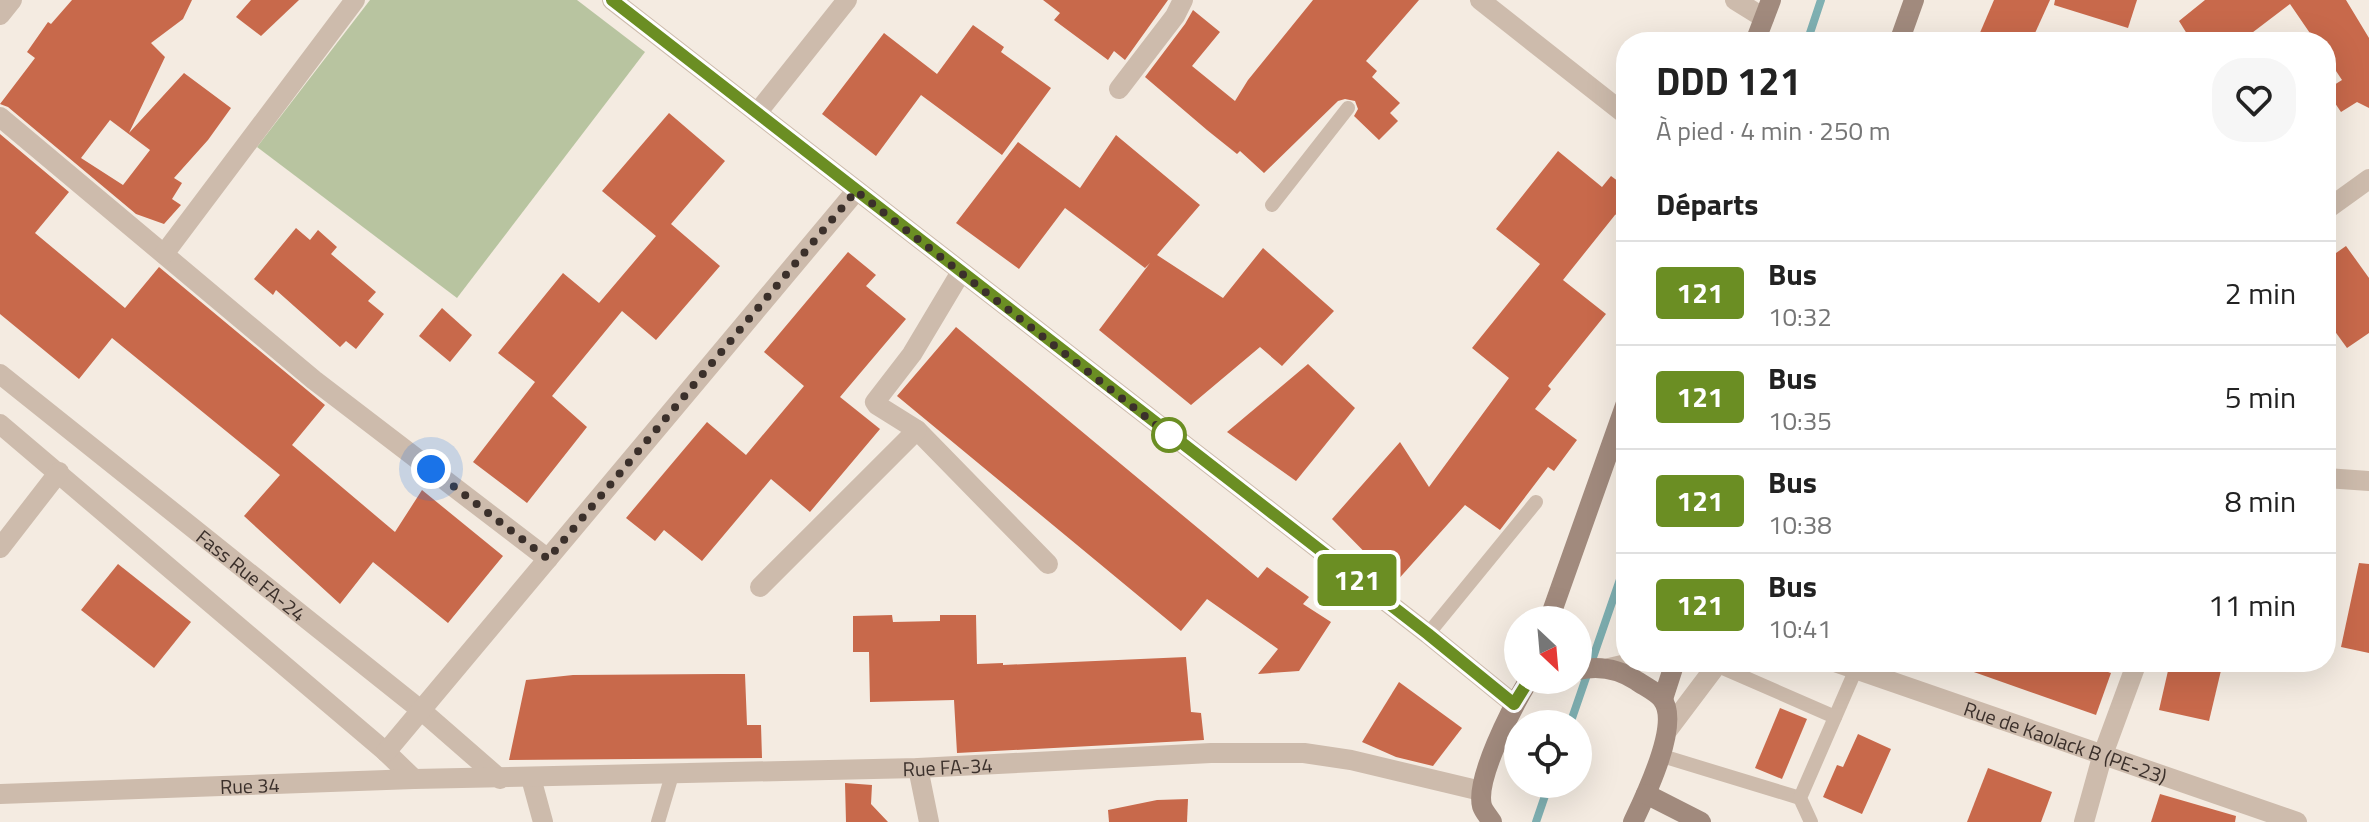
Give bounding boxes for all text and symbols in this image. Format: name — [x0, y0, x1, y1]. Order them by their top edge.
text: DDD 121 — [1656, 52, 1801, 110]
button: heart — [2212, 58, 2296, 142]
text: À pied · 4 min · 250 m — [1656, 111, 1890, 150]
text: Départs — [1656, 181, 1758, 227]
text: Bus — [1768, 251, 1817, 297]
text: 2 min — [2225, 270, 2296, 316]
text: 121 — [1676, 271, 1724, 314]
text: 10:32 — [1768, 297, 1832, 336]
text: Bus — [1768, 355, 1817, 401]
text: 5 min — [2225, 374, 2296, 420]
text: 121 — [1676, 375, 1724, 418]
text: 10:35 — [1768, 401, 1832, 440]
unlabelled marker — [1152, 418, 1186, 452]
your location — [411, 449, 451, 489]
text: Bus — [1768, 459, 1817, 505]
text: 8 min — [2225, 478, 2296, 524]
text: 121 — [1676, 479, 1724, 522]
text: 10:38 — [1768, 505, 1832, 544]
street label: Fass Rue FA-24 — [190, 521, 313, 629]
line badge: 121 — [1311, 554, 1403, 606]
text: 121 — [1333, 558, 1381, 601]
text: Bus — [1768, 563, 1817, 609]
text: 11 min — [2208, 582, 2296, 628]
text: 121 — [1676, 583, 1724, 626]
north arrow — [1504, 606, 1592, 694]
map controls — [1504, 606, 1592, 798]
text: 10:41 — [1768, 609, 1832, 648]
street label: Rue de Kaolack B (PE-23) — [1960, 692, 2171, 791]
button: locate — [1504, 710, 1592, 798]
street label: Rue FA-34 — [902, 749, 993, 784]
street label: Rue 34 — [219, 768, 280, 802]

